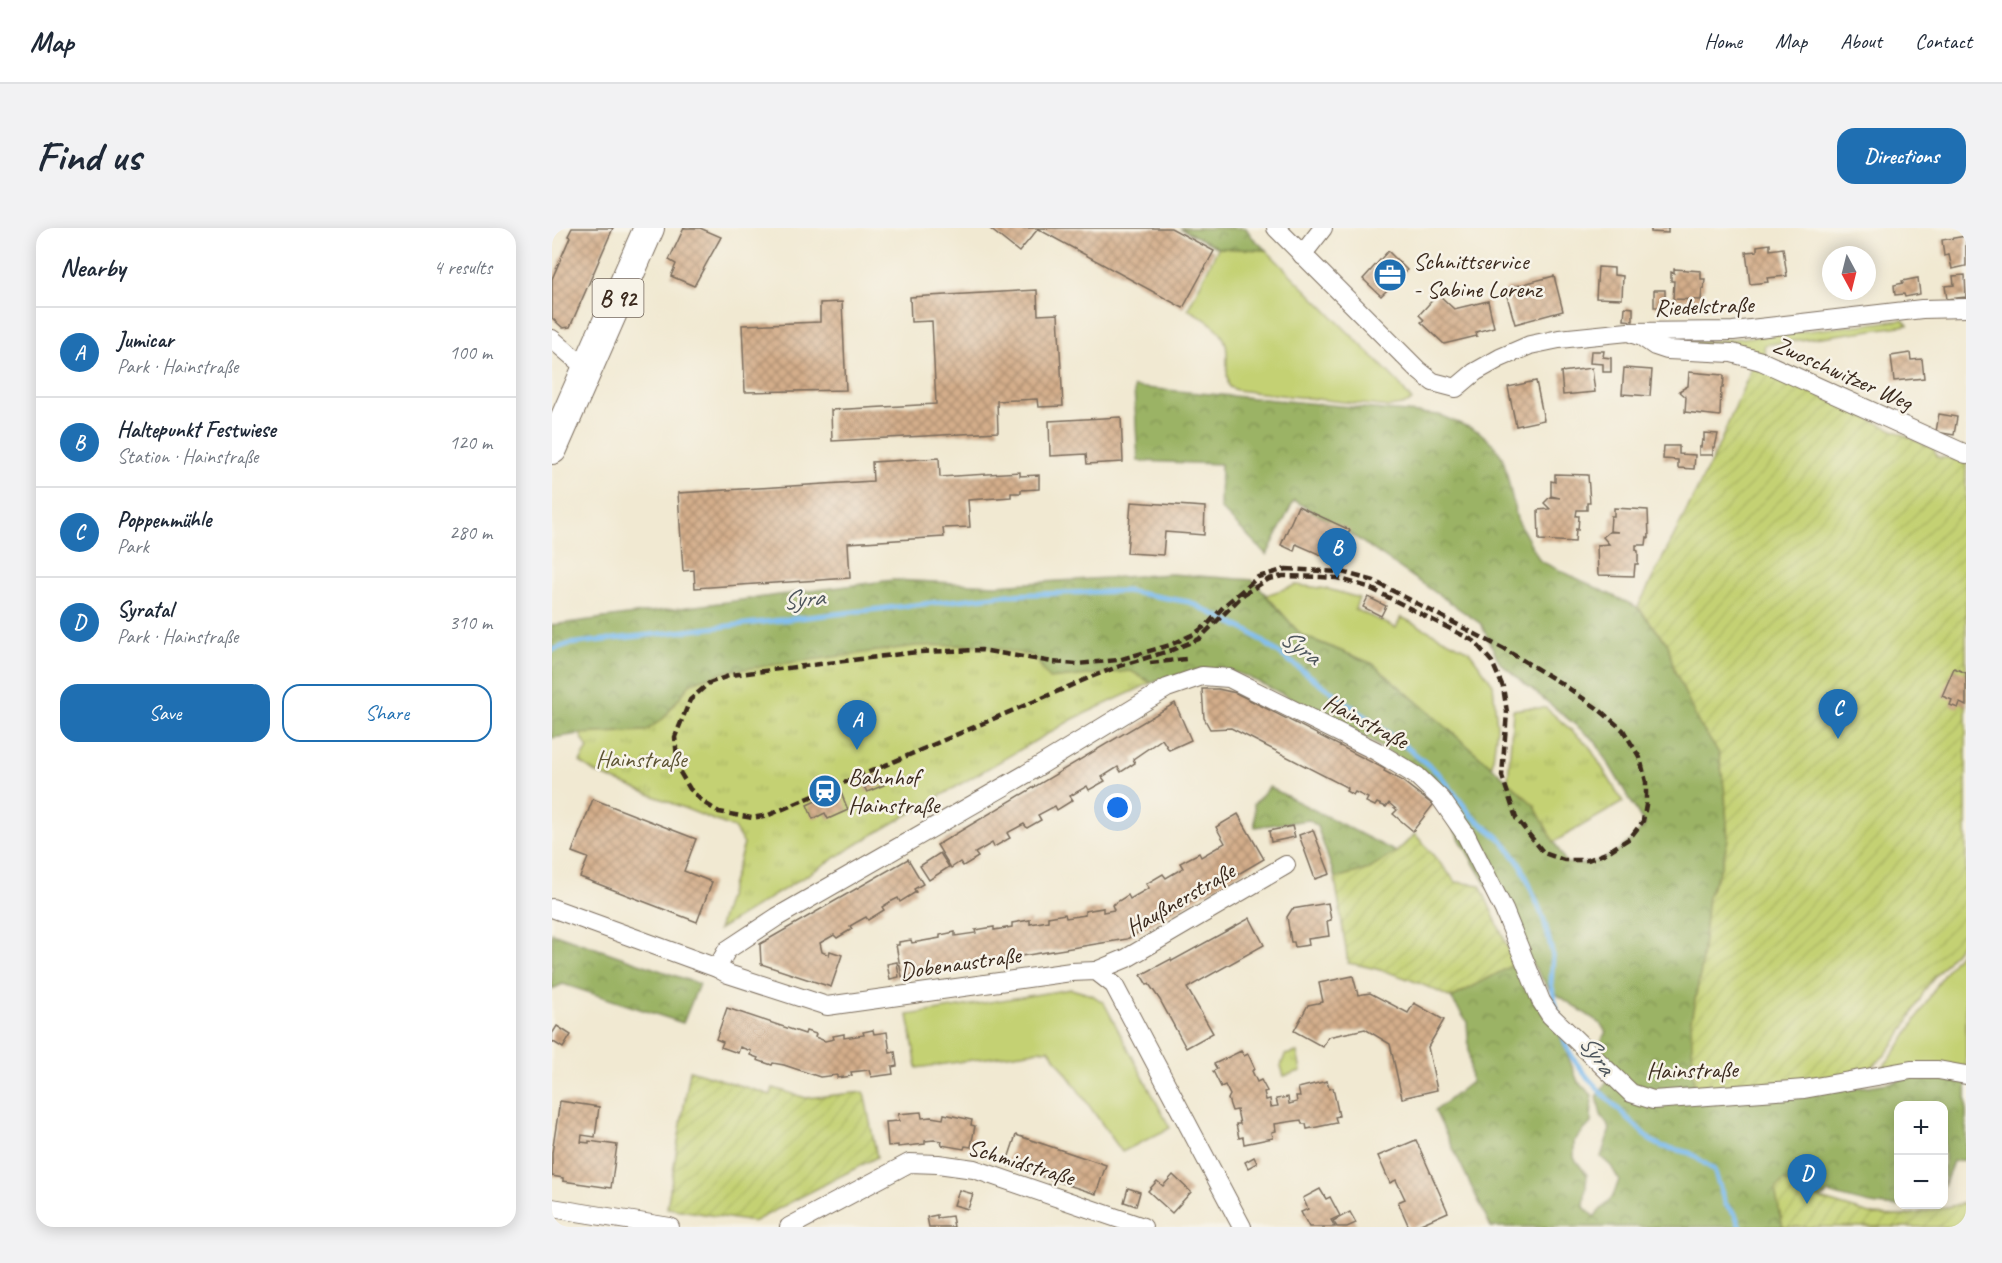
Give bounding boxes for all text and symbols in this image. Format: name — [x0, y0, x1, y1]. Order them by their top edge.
text: Map — [30, 24, 73, 59]
text: Home — [1704, 28, 1742, 54]
text: Map — [1775, 28, 1807, 54]
text: About — [1840, 28, 1882, 54]
text: Contact — [1915, 28, 1972, 54]
button: Directions — [1837, 128, 1966, 184]
text: Find us — [36, 130, 141, 183]
place label: Schnittservice - Sabine Lorenz — [1413, 246, 1544, 304]
north arrow — [1822, 246, 1876, 300]
text: Nearby — [60, 251, 125, 284]
text: 4 results — [433, 255, 492, 280]
office icon: Schnittservice - Sabine Lorenz — [1372, 257, 1408, 293]
road number: B 92 — [592, 279, 644, 317]
street label: Riedelstraße — [1654, 289, 1756, 323]
text: Jumicar — [117, 326, 174, 354]
street label: Zwoschwitzer Weg — [1769, 329, 1919, 418]
text: A — [74, 340, 85, 365]
text: 100 m — [449, 340, 492, 365]
text: Park · Hainstraße — [117, 354, 238, 379]
text: Haltepunkt Festwiese — [117, 416, 276, 444]
text: B — [74, 430, 85, 455]
text: 120 m — [449, 430, 492, 455]
text: Station · Hainstraße — [117, 444, 258, 469]
text: Poppenmühle — [117, 506, 211, 534]
text: C — [75, 520, 84, 545]
text: 280 m — [449, 520, 492, 545]
pin: B — [1318, 528, 1356, 578]
text: Park — [117, 534, 149, 559]
water label: Syra — [781, 580, 828, 617]
text: Syratal — [117, 596, 173, 624]
text: D — [74, 610, 85, 635]
text: 310 m — [449, 610, 492, 635]
water label: Syra — [1274, 621, 1329, 674]
text: Park · Hainstraße — [117, 624, 238, 649]
button: Save — [60, 684, 270, 742]
button: Share — [282, 684, 492, 742]
street label: Hainstraße — [1319, 686, 1415, 757]
pin: C — [1818, 690, 1858, 739]
pin: A — [838, 700, 876, 750]
park label: Hainstraße — [595, 744, 689, 774]
place label: Bahnhof Hainstraße — [848, 762, 941, 820]
station icon: Bahnhof Hainstraße — [807, 773, 843, 809]
your location — [1103, 793, 1132, 822]
street label: Haußnerstraße — [1120, 855, 1242, 942]
street label: Dobenaustraße — [897, 939, 1025, 986]
water label: Syra — [1572, 1028, 1624, 1083]
street label: Hainstraße — [1646, 1054, 1740, 1086]
map controls — [1894, 1101, 1948, 1209]
button: + — [1894, 1101, 1948, 1155]
street label: Schmidstraße — [964, 1132, 1080, 1193]
pin: D — [1788, 1154, 1826, 1204]
button: − — [1894, 1155, 1948, 1209]

